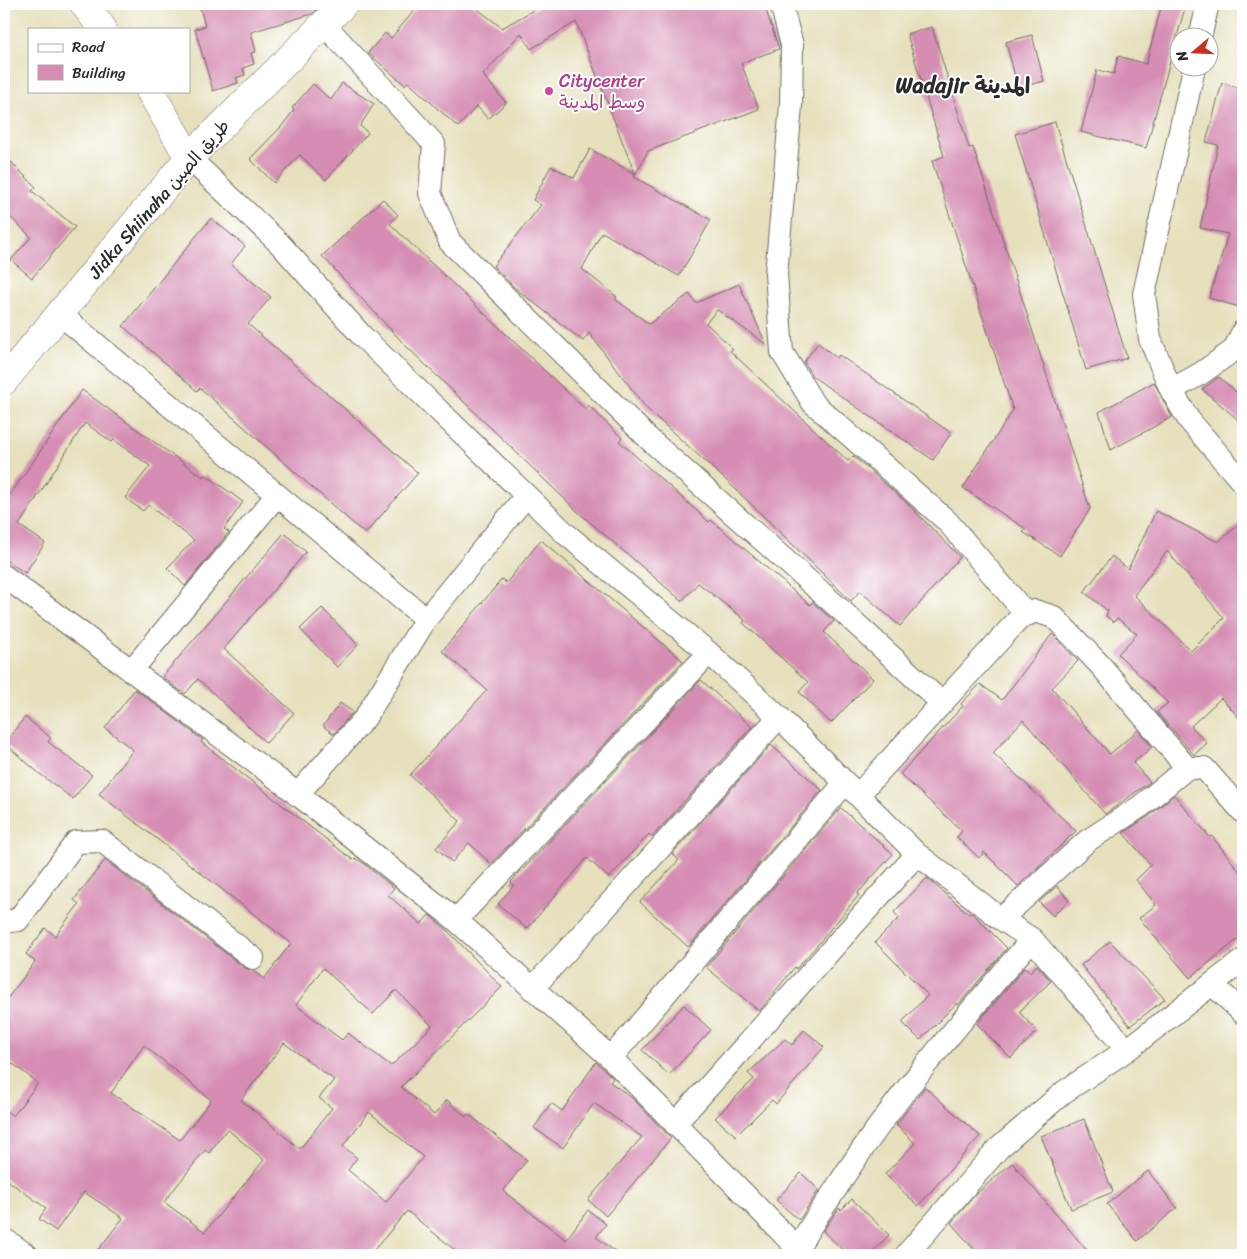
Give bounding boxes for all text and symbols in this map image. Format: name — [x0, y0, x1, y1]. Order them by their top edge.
legend — [28, 28, 190, 92]
north arrow — [1170, 28, 1220, 78]
text: Road — [72, 34, 105, 60]
text: N — [1169, 47, 1196, 66]
text: Building — [72, 60, 126, 86]
place label: Citycenter وسط المدينة — [559, 65, 646, 118]
district label: Wadajir المدينة — [896, 66, 1030, 105]
marker: Citycenter وسط المدينة — [543, 85, 555, 97]
street label: Jidka Shiinaha طريق الصين — [79, 112, 238, 287]

